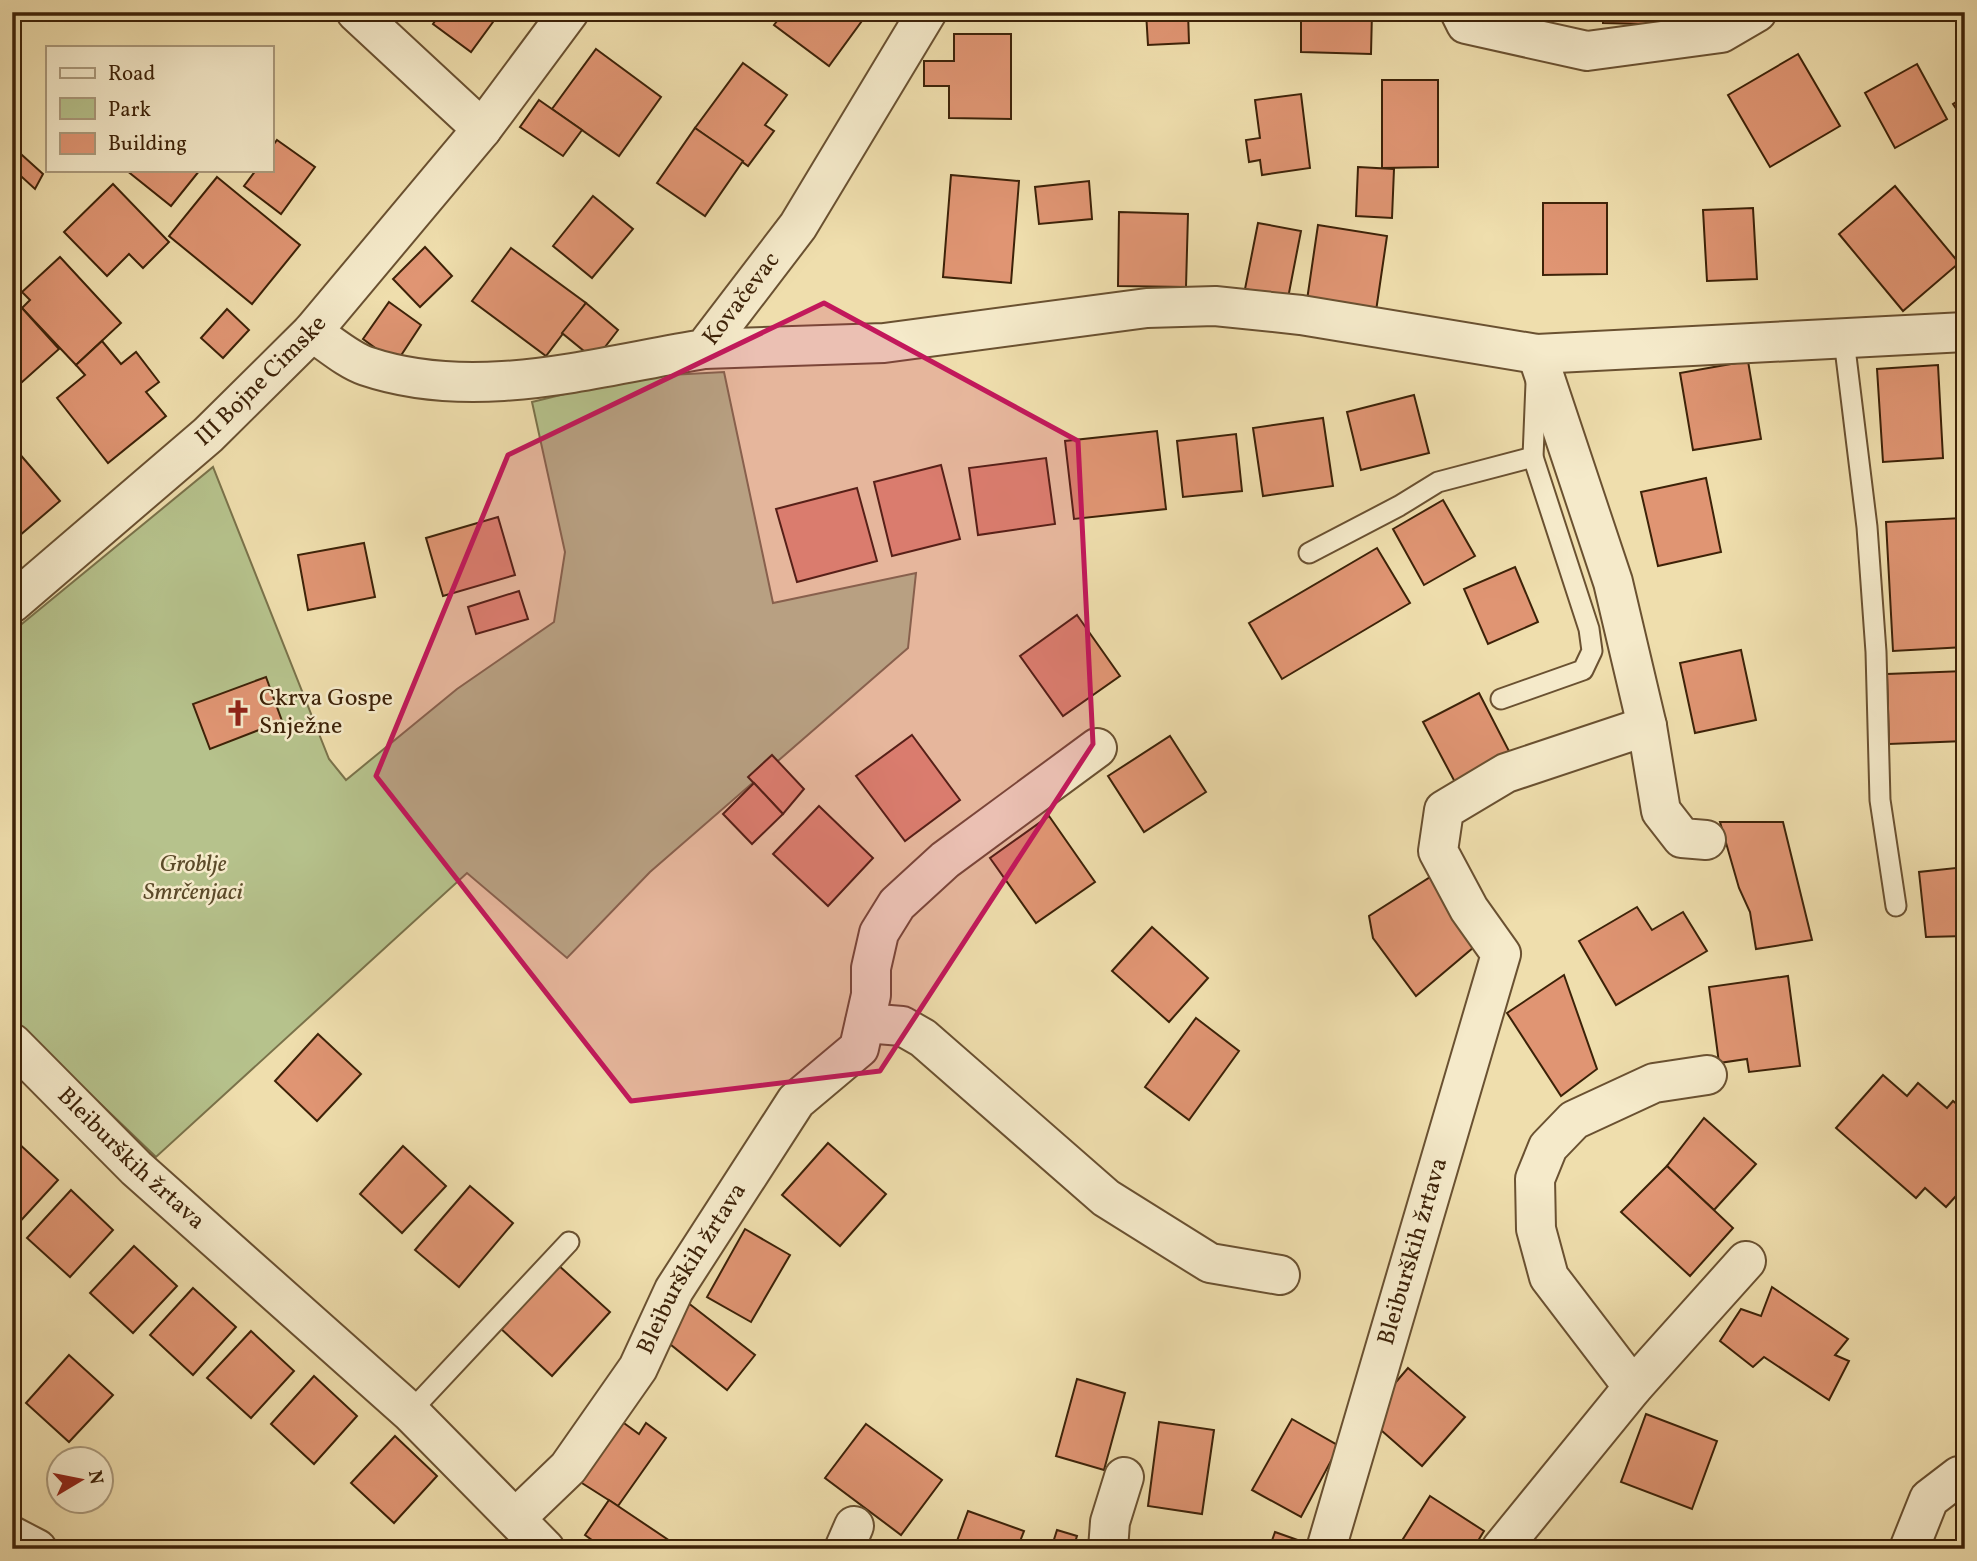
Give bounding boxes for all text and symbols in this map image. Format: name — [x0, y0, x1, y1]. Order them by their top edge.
legend — [46, 46, 273, 172]
text: Road — [108, 60, 155, 89]
text: Park — [108, 96, 151, 125]
text: Building — [108, 130, 187, 159]
street label: Kovačevac — [695, 245, 789, 353]
street label: III Bojne Cimske — [188, 308, 336, 455]
place label: Ckrva Gospe Snježne — [259, 682, 393, 744]
church icon: Ckrva Gospe Snježne — [223, 698, 253, 728]
park label: Groblje Smrčenjaci — [143, 848, 244, 910]
street label: Bleiburških žrtava — [49, 1080, 212, 1238]
street label: Bleiburških žrtava — [1370, 1154, 1457, 1349]
street label: Bleiburških žrtava — [629, 1176, 756, 1360]
north arrow — [46, 1446, 116, 1516]
text: N — [81, 1468, 109, 1487]

